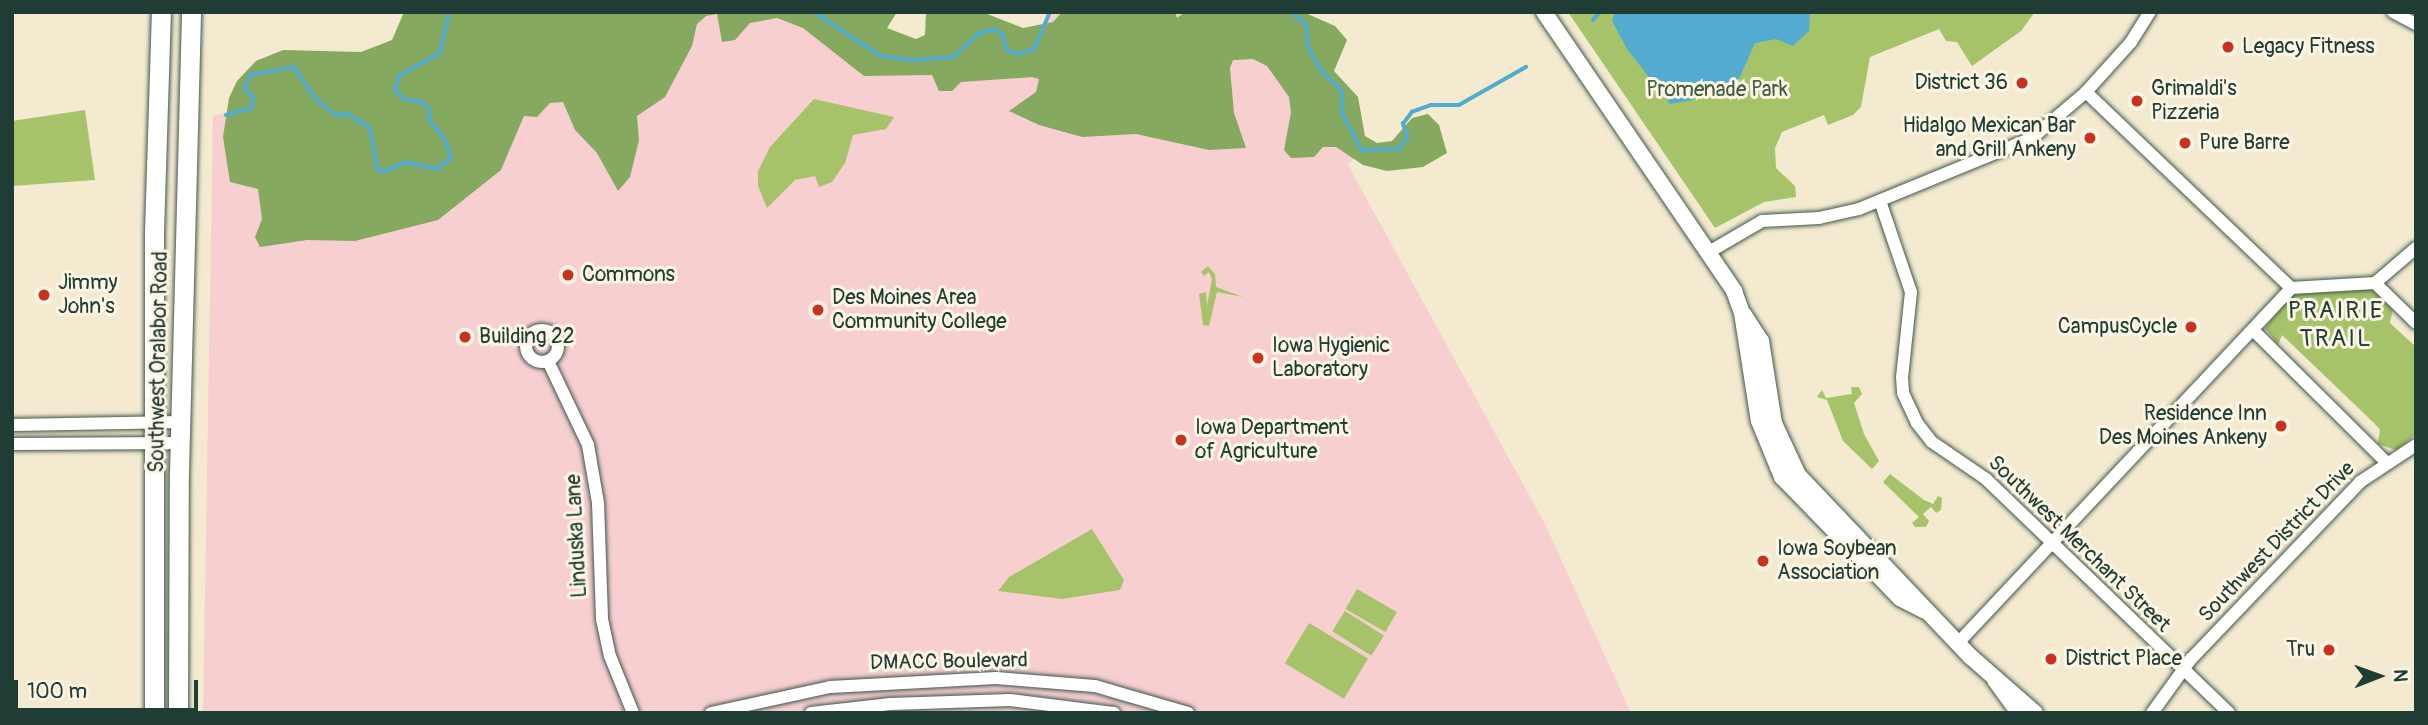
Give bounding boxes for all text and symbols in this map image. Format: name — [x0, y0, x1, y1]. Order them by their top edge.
place label: Legacy Fitness — [2242, 34, 2375, 60]
marker: Legacy Fitness — [2220, 39, 2236, 55]
place label: District 36 — [1914, 70, 2008, 96]
marker: District 36 — [2014, 75, 2030, 91]
place label: Grimaldi's Pizzeria — [2151, 76, 2237, 126]
park label: Promenade Park — [1646, 77, 1788, 103]
marker: Grimaldi's Pizzeria — [2129, 93, 2145, 109]
place label: Hidalgo Mexican Bar and Grill Ankeny — [1902, 113, 2076, 163]
marker: Hidalgo Mexican Bar and Grill Ankeny — [2082, 130, 2098, 146]
place label: Pure Barre — [2199, 130, 2290, 156]
marker: Pure Barre — [2177, 135, 2193, 151]
street label: Southwest Oralabor Road — [144, 251, 174, 473]
place label: Commons — [582, 262, 675, 288]
marker: Commons — [560, 267, 576, 283]
place label: Jimmy John's — [58, 270, 118, 320]
place label: Des Moines Area Community College — [832, 285, 1007, 335]
marker: Jimmy John's — [36, 287, 52, 303]
district label: PRAIRIE TRAIL — [2289, 297, 2383, 353]
marker: Des Moines Area Community College — [810, 302, 826, 318]
place label: CampusCycle — [2058, 314, 2177, 340]
marker: CampusCycle — [2183, 319, 2199, 335]
place label: Building 22 — [479, 324, 574, 350]
marker: Building 22 — [457, 329, 473, 345]
place label: Iowa Hygienic Laboratory — [1272, 333, 1390, 383]
marker: Iowa Hygienic Laboratory — [1250, 350, 1266, 366]
place label: Residence Inn Des Moines Ankeny — [2099, 401, 2267, 451]
place label: Iowa Department of Agriculture — [1195, 415, 1348, 465]
marker: Residence Inn Des Moines Ankeny — [2273, 418, 2289, 434]
marker: Iowa Department of Agriculture — [1173, 432, 1189, 448]
street label: Southwest Merchant Street — [1983, 450, 2175, 638]
street label: Southwest District Drive — [2194, 456, 2360, 628]
street label: Linduska Lane — [561, 474, 593, 598]
place label: Iowa Soybean Association — [1777, 536, 1897, 586]
marker: Iowa Soybean Association — [1755, 553, 1771, 569]
place label: Tru — [2286, 637, 2315, 663]
north arrow — [2344, 641, 2414, 711]
marker: Tru — [2321, 642, 2337, 658]
place label: District Place — [2065, 646, 2182, 672]
street label: DMACC Boulevard — [870, 648, 1028, 676]
marker: District Place — [2043, 651, 2059, 667]
scale bar — [18, 666, 201, 710]
text: N — [2388, 669, 2412, 682]
text: 100 m — [27, 678, 87, 705]

